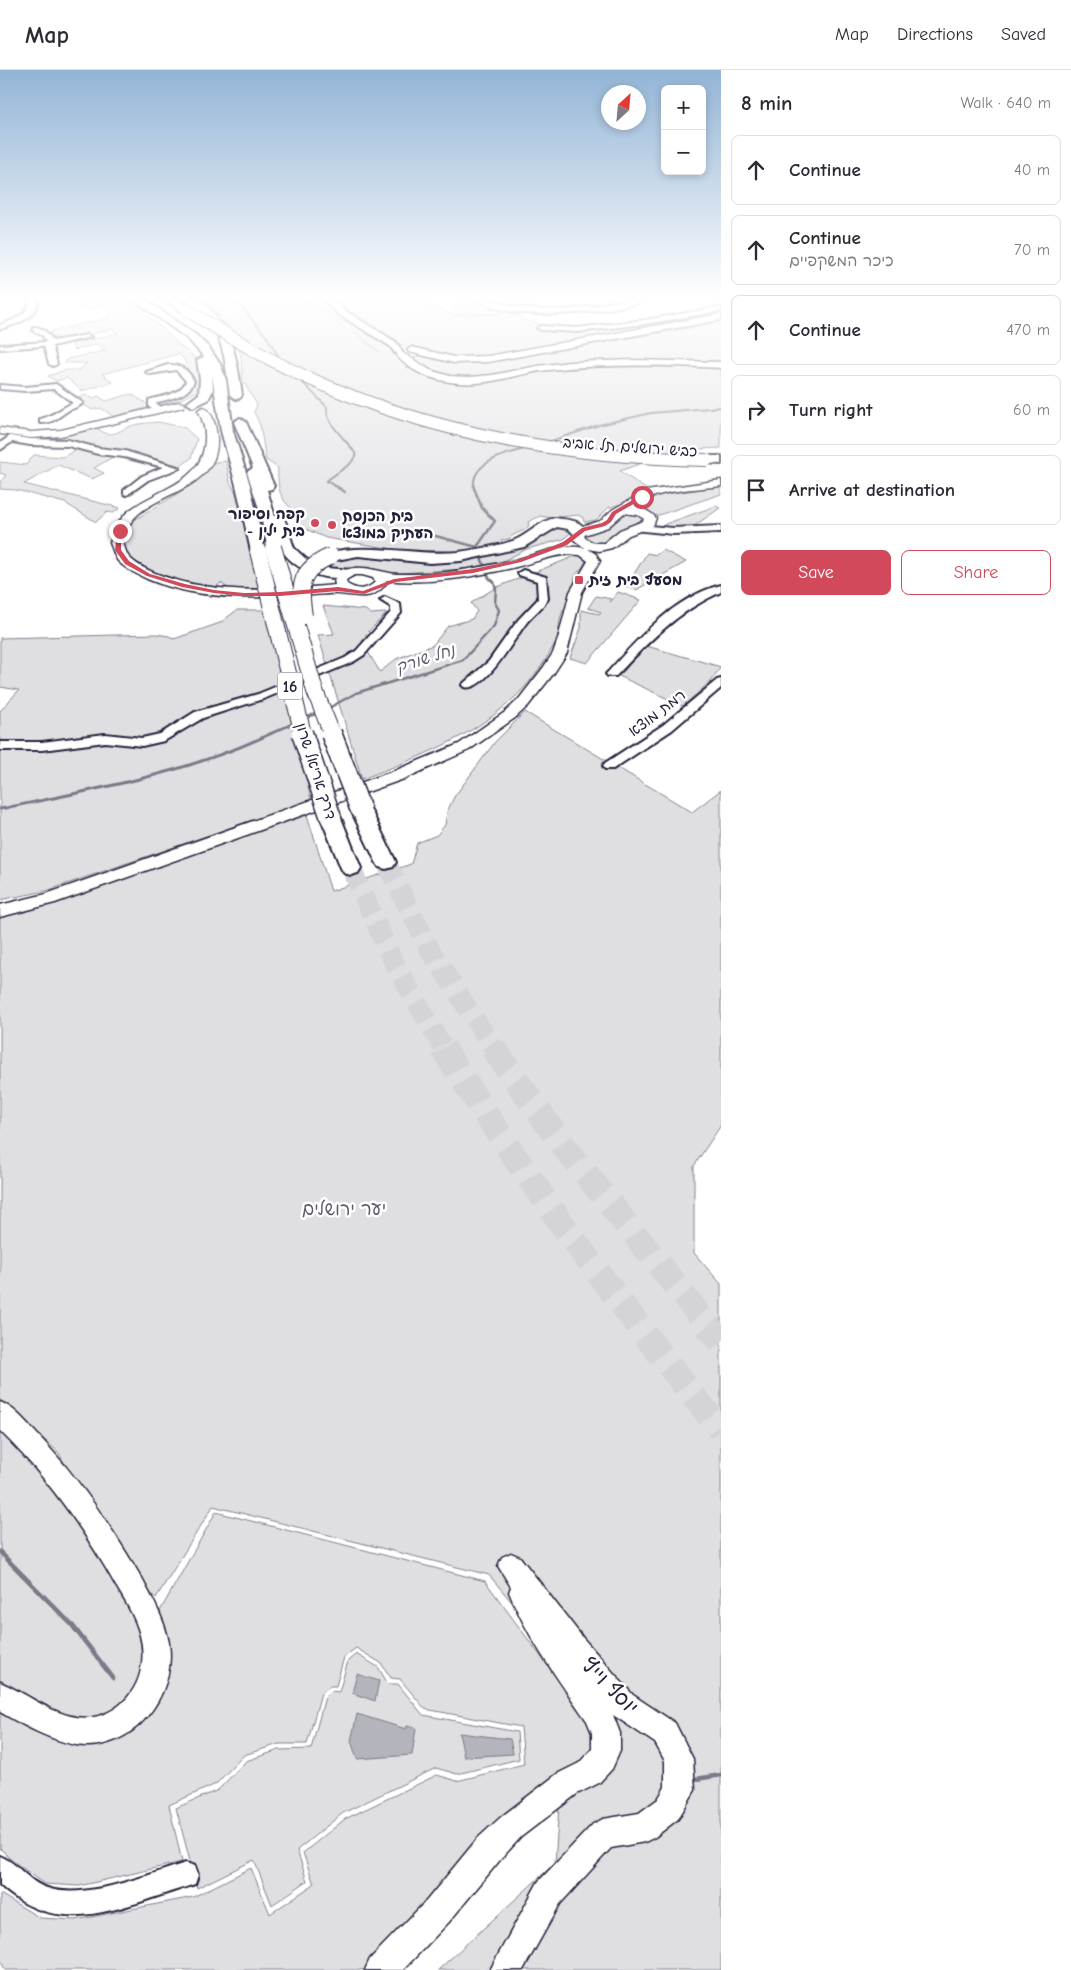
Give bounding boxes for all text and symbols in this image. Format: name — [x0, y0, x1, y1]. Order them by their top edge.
text: Map — [25, 21, 69, 49]
text: Map — [835, 24, 869, 45]
text: Directions — [897, 24, 973, 45]
text: Saved — [1001, 24, 1046, 45]
north arrow — [601, 85, 646, 130]
map controls — [661, 85, 706, 175]
button: + — [661, 85, 706, 130]
text: 8 min — [741, 91, 792, 115]
text: Walk · 640 m — [960, 94, 1051, 112]
button: − — [661, 130, 706, 175]
icon: ahead — [742, 156, 770, 184]
text: Continue — [789, 159, 861, 181]
text: 40 m — [1014, 161, 1050, 179]
text: Continue — [789, 227, 861, 249]
icon: ahead — [742, 236, 770, 264]
text: 70 m — [1014, 241, 1050, 259]
text: כיכר המשקפיים — [789, 252, 894, 270]
icon: ahead — [742, 316, 770, 344]
text: Continue — [789, 319, 861, 341]
text: 470 m — [1006, 321, 1050, 339]
icon: right — [742, 396, 770, 424]
text: Turn right — [789, 399, 873, 421]
text: 60 m — [1013, 401, 1050, 419]
street label: כביש ירושלים תל אביב — [562, 433, 698, 461]
icon: arrive — [742, 476, 770, 504]
text: Arrive at destination — [789, 479, 955, 501]
route start — [631, 486, 654, 509]
place label: קפה וסיפור - בית ילין — [228, 505, 305, 540]
place label: בית הכנסת העתיק במוצא — [342, 507, 434, 542]
marker: קפה וסיפור - בית ילין — [309, 517, 321, 529]
marker: בית הכנסת העתיק במוצא — [326, 519, 338, 531]
route end — [109, 520, 132, 543]
button: Save — [741, 550, 891, 595]
button: Share — [901, 550, 1051, 595]
place label: מסעף בית זית — [588, 571, 682, 589]
marker: מסעף בית זית — [573, 574, 585, 586]
water label: נחל שורק — [394, 641, 458, 678]
road number: 16 — [278, 672, 302, 700]
street label: רמת מוצא — [625, 686, 689, 740]
street label: דרך אריאל שרון — [291, 720, 340, 822]
park label: יער ירושלים — [302, 1199, 386, 1220]
street label: יוסף וייץ — [577, 1653, 643, 1719]

